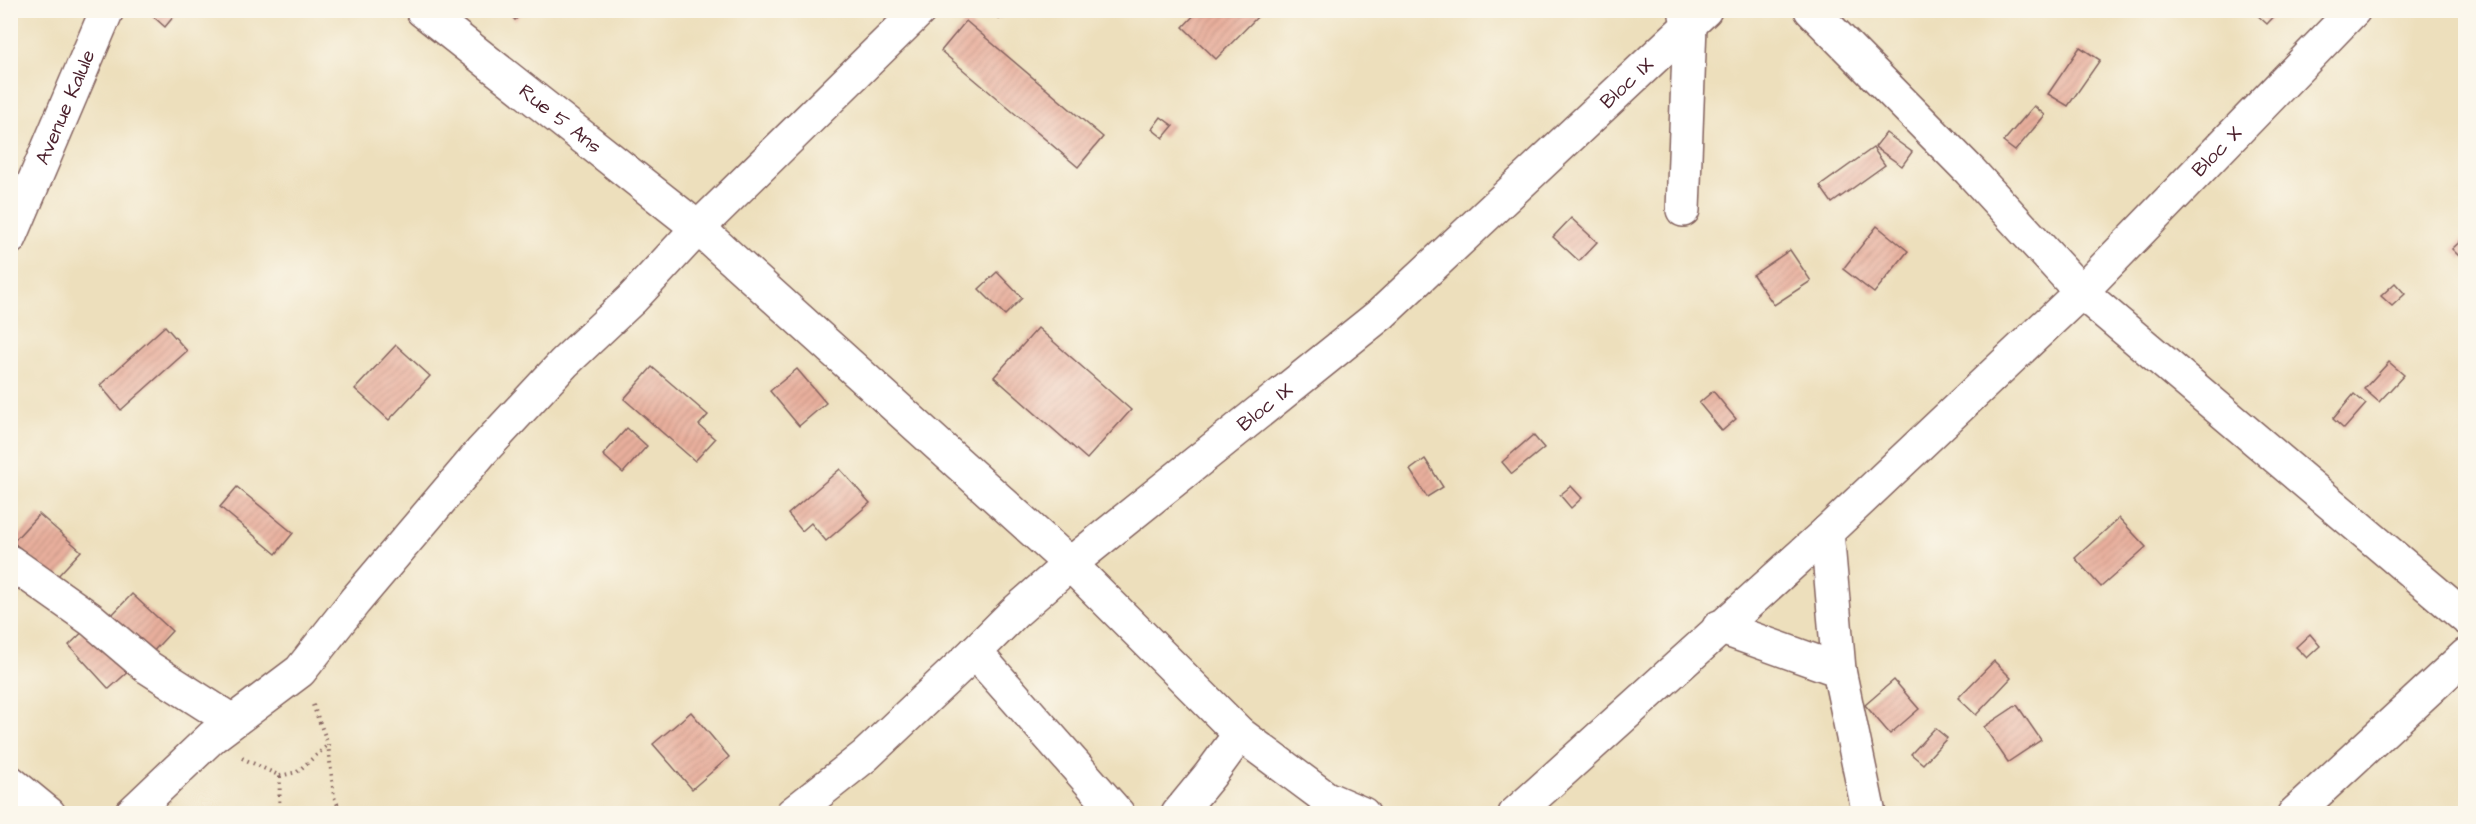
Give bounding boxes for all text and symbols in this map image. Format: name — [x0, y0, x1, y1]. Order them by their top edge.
street label: Avenue Kalule — [29, 45, 103, 169]
street label: Bloc IX — [1594, 51, 1660, 115]
street label: Rue 5 Ans — [513, 78, 607, 161]
street label: Bloc X — [2186, 120, 2248, 183]
street label: Bloc IX — [1231, 376, 1299, 438]

